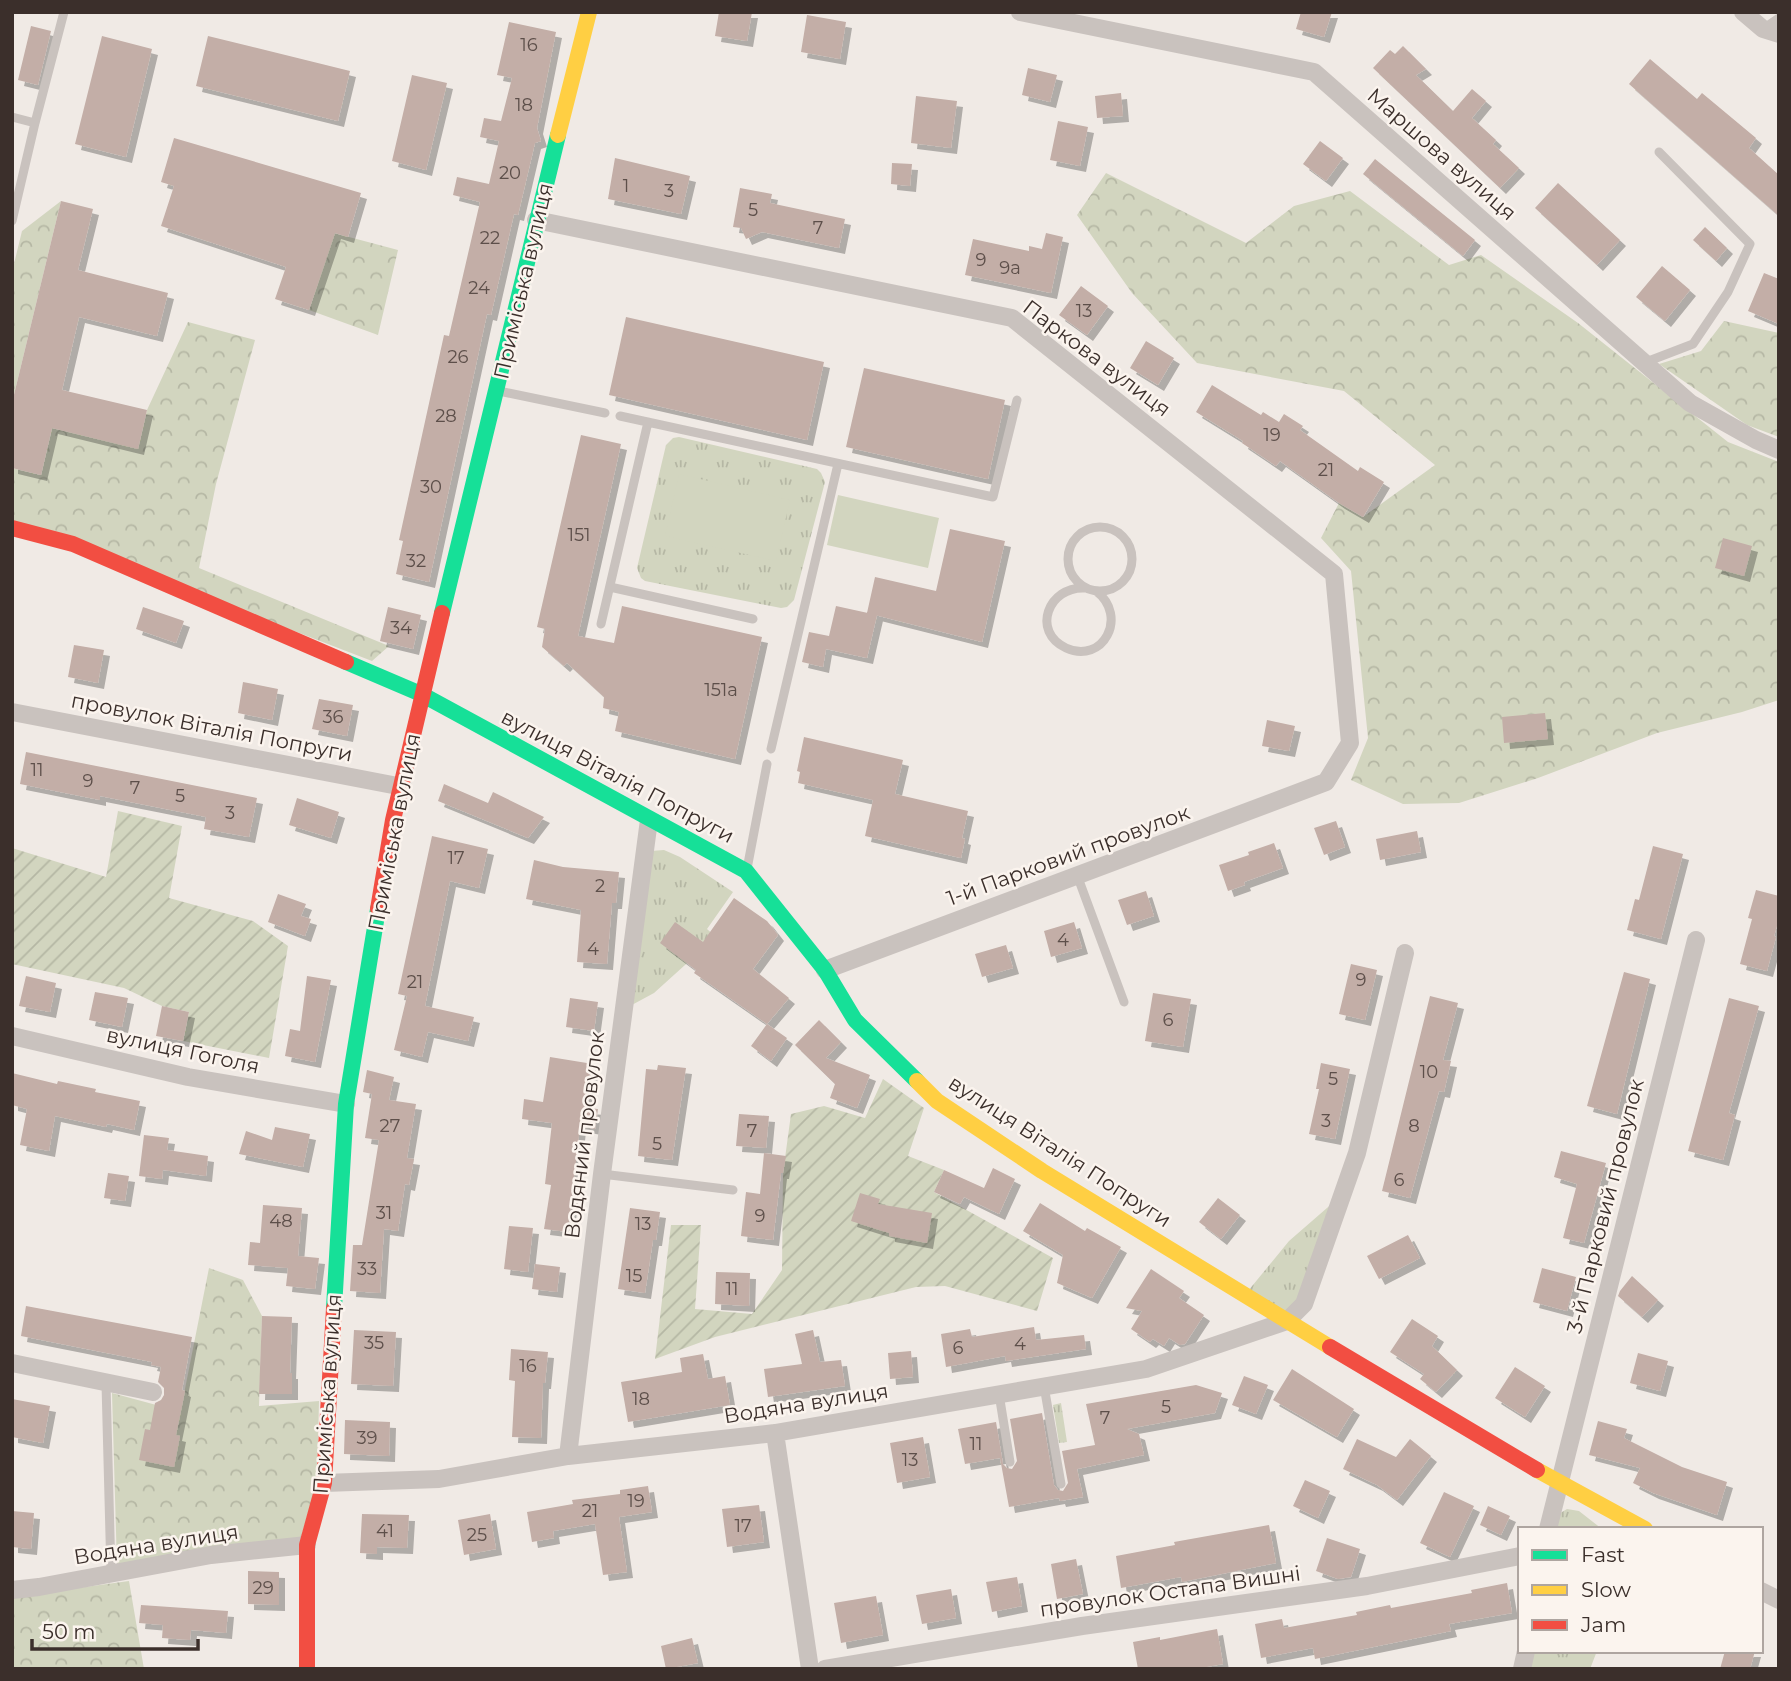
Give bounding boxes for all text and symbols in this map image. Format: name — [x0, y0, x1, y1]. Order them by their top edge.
house number: 16 — [520, 34, 538, 56]
street label: Маршова вулиця — [1362, 83, 1522, 225]
house number: 18 — [515, 94, 533, 116]
house number: 20 — [499, 162, 521, 184]
house number: 1 — [623, 175, 629, 197]
street label: Приміська вулиця — [488, 180, 558, 382]
house number: 3 — [664, 180, 674, 202]
house number: 5 — [748, 199, 758, 221]
house number: 7 — [813, 217, 823, 239]
house number: 22 — [480, 227, 500, 249]
house number: 9 — [976, 249, 987, 271]
house number: 9а — [999, 257, 1021, 279]
house number: 24 — [468, 277, 490, 299]
street label: Паркова вулиця — [1018, 294, 1176, 422]
house number: 13 — [1076, 300, 1092, 322]
house number: 26 — [447, 346, 469, 368]
house number: 28 — [435, 405, 457, 427]
house number: 19 — [1263, 424, 1281, 446]
house number: 21 — [1318, 459, 1334, 481]
house number: 30 — [420, 476, 442, 498]
house number: 151 — [567, 524, 591, 546]
house number: 32 — [406, 550, 426, 572]
house number: 34 — [390, 617, 412, 639]
house number: 151а — [704, 679, 738, 701]
street label: провулок Віталія Попруги — [69, 687, 355, 767]
street label: вулиця Віталія Попруги — [497, 704, 739, 848]
house number: 36 — [322, 706, 344, 728]
street label: Приміська вулиця — [363, 731, 425, 933]
house number: 11 — [31, 759, 44, 781]
house number: 9 — [83, 770, 94, 792]
house number: 7 — [130, 777, 140, 799]
house number: 5 — [175, 785, 185, 807]
street label: 1-й Парковий провулок — [943, 799, 1193, 911]
house number: 3 — [225, 802, 235, 824]
house number: 17 — [447, 847, 465, 869]
house number: 2 — [595, 875, 605, 897]
house number: 4 — [1057, 929, 1069, 951]
house number: 4 — [587, 938, 599, 960]
house number: 9 — [1356, 969, 1367, 991]
house number: 21 — [407, 971, 423, 993]
house number: 6 — [1163, 1009, 1174, 1031]
street label: вулиця Гоголя — [104, 1022, 262, 1078]
street label: Водяний провулок — [559, 1030, 609, 1240]
house number: 10 — [1420, 1061, 1438, 1083]
house number: 5 — [1328, 1068, 1338, 1090]
street label: вулиця Віталія Попруги — [944, 1070, 1176, 1232]
street label: 3-й Парковий провулок — [1561, 1076, 1649, 1336]
house number: 3 — [1321, 1110, 1331, 1132]
house number: 27 — [380, 1115, 400, 1137]
house number: 8 — [1408, 1115, 1420, 1137]
house number: 7 — [747, 1120, 757, 1142]
house number: 5 — [652, 1133, 662, 1155]
house number: 6 — [1394, 1169, 1405, 1191]
house number: 31 — [376, 1202, 392, 1224]
house number: 9 — [755, 1205, 766, 1227]
house number: 48 — [269, 1210, 293, 1232]
house number: 13 — [635, 1213, 651, 1235]
house number: 33 — [357, 1258, 377, 1280]
house number: 15 — [626, 1265, 642, 1287]
house number: 11 — [726, 1278, 739, 1300]
street label: Приміська вулиця — [308, 1293, 346, 1495]
house number: 35 — [364, 1332, 384, 1354]
house number: 4 — [1014, 1333, 1026, 1355]
house number: 6 — [953, 1337, 964, 1359]
house number: 16 — [519, 1355, 537, 1377]
street label: Водяна вулиця — [722, 1378, 890, 1428]
house number: 18 — [632, 1388, 650, 1410]
house number: 5 — [1161, 1396, 1171, 1418]
house number: 7 — [1100, 1407, 1110, 1429]
house number: 39 — [356, 1427, 378, 1449]
house number: 11 — [970, 1433, 983, 1455]
house number: 13 — [902, 1449, 918, 1471]
house number: 19 — [627, 1490, 645, 1512]
house number: 21 — [582, 1500, 598, 1522]
house number: 17 — [734, 1515, 752, 1537]
street label: Водяна вулиця — [72, 1519, 240, 1569]
house number: 41 — [376, 1520, 394, 1542]
house number: 25 — [467, 1524, 487, 1546]
legend — [1518, 1527, 1763, 1653]
text: Fast — [1581, 1542, 1625, 1567]
street label: провулок Остапа Вишні — [1038, 1560, 1302, 1622]
house number: 29 — [252, 1577, 274, 1599]
text: Slow — [1581, 1577, 1631, 1602]
scale bar — [32, 1608, 198, 1652]
text: Jam — [1580, 1612, 1626, 1637]
text: 50 m — [42, 1619, 96, 1644]

